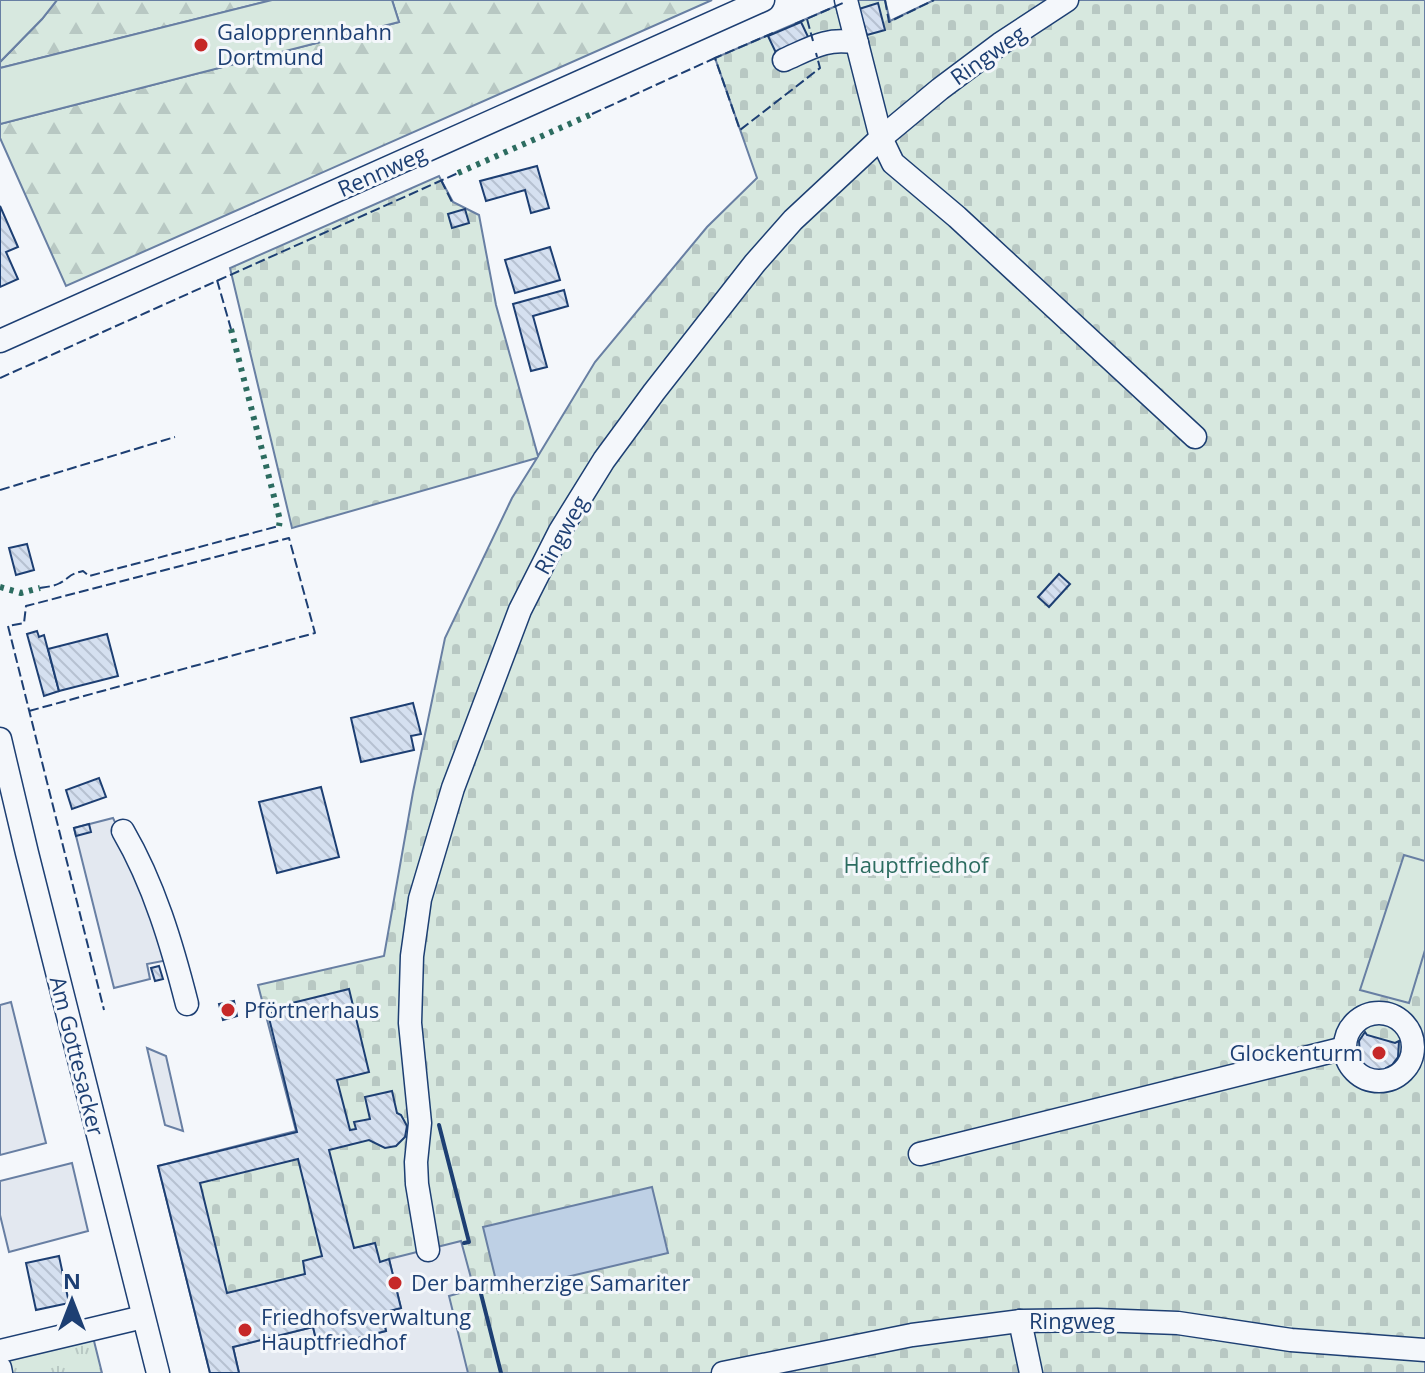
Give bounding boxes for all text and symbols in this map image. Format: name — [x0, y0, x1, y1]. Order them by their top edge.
place label: Galopprennbahn Dortmund — [217, 16, 392, 71]
street label: Ringweg — [944, 17, 1031, 91]
marker: Galopprennbahn Dortmund — [192, 36, 210, 54]
street label: Rennweg — [332, 137, 431, 203]
street label: Ringweg — [526, 490, 594, 579]
park label: Hauptfriedhof — [843, 849, 990, 879]
street label: Am Gottesacker — [44, 973, 112, 1139]
place label: Pförtnerhaus — [244, 994, 379, 1024]
marker: Pförtnerhaus — [219, 1001, 237, 1019]
place label: Glockenturm — [1230, 1037, 1363, 1067]
marker: Glockenturm — [1370, 1044, 1388, 1062]
north arrow — [32, 1261, 112, 1341]
text: N — [63, 1265, 81, 1295]
place label: Der barmherzige Samariter — [411, 1267, 690, 1297]
marker: Der barmherzige Samariter — [386, 1274, 404, 1292]
place label: Friedhofsverwaltung Hauptfriedhof — [261, 1301, 471, 1356]
street label: Ringweg — [1029, 1305, 1115, 1335]
marker: Friedhofsverwaltung Hauptfriedhof — [236, 1321, 254, 1339]

